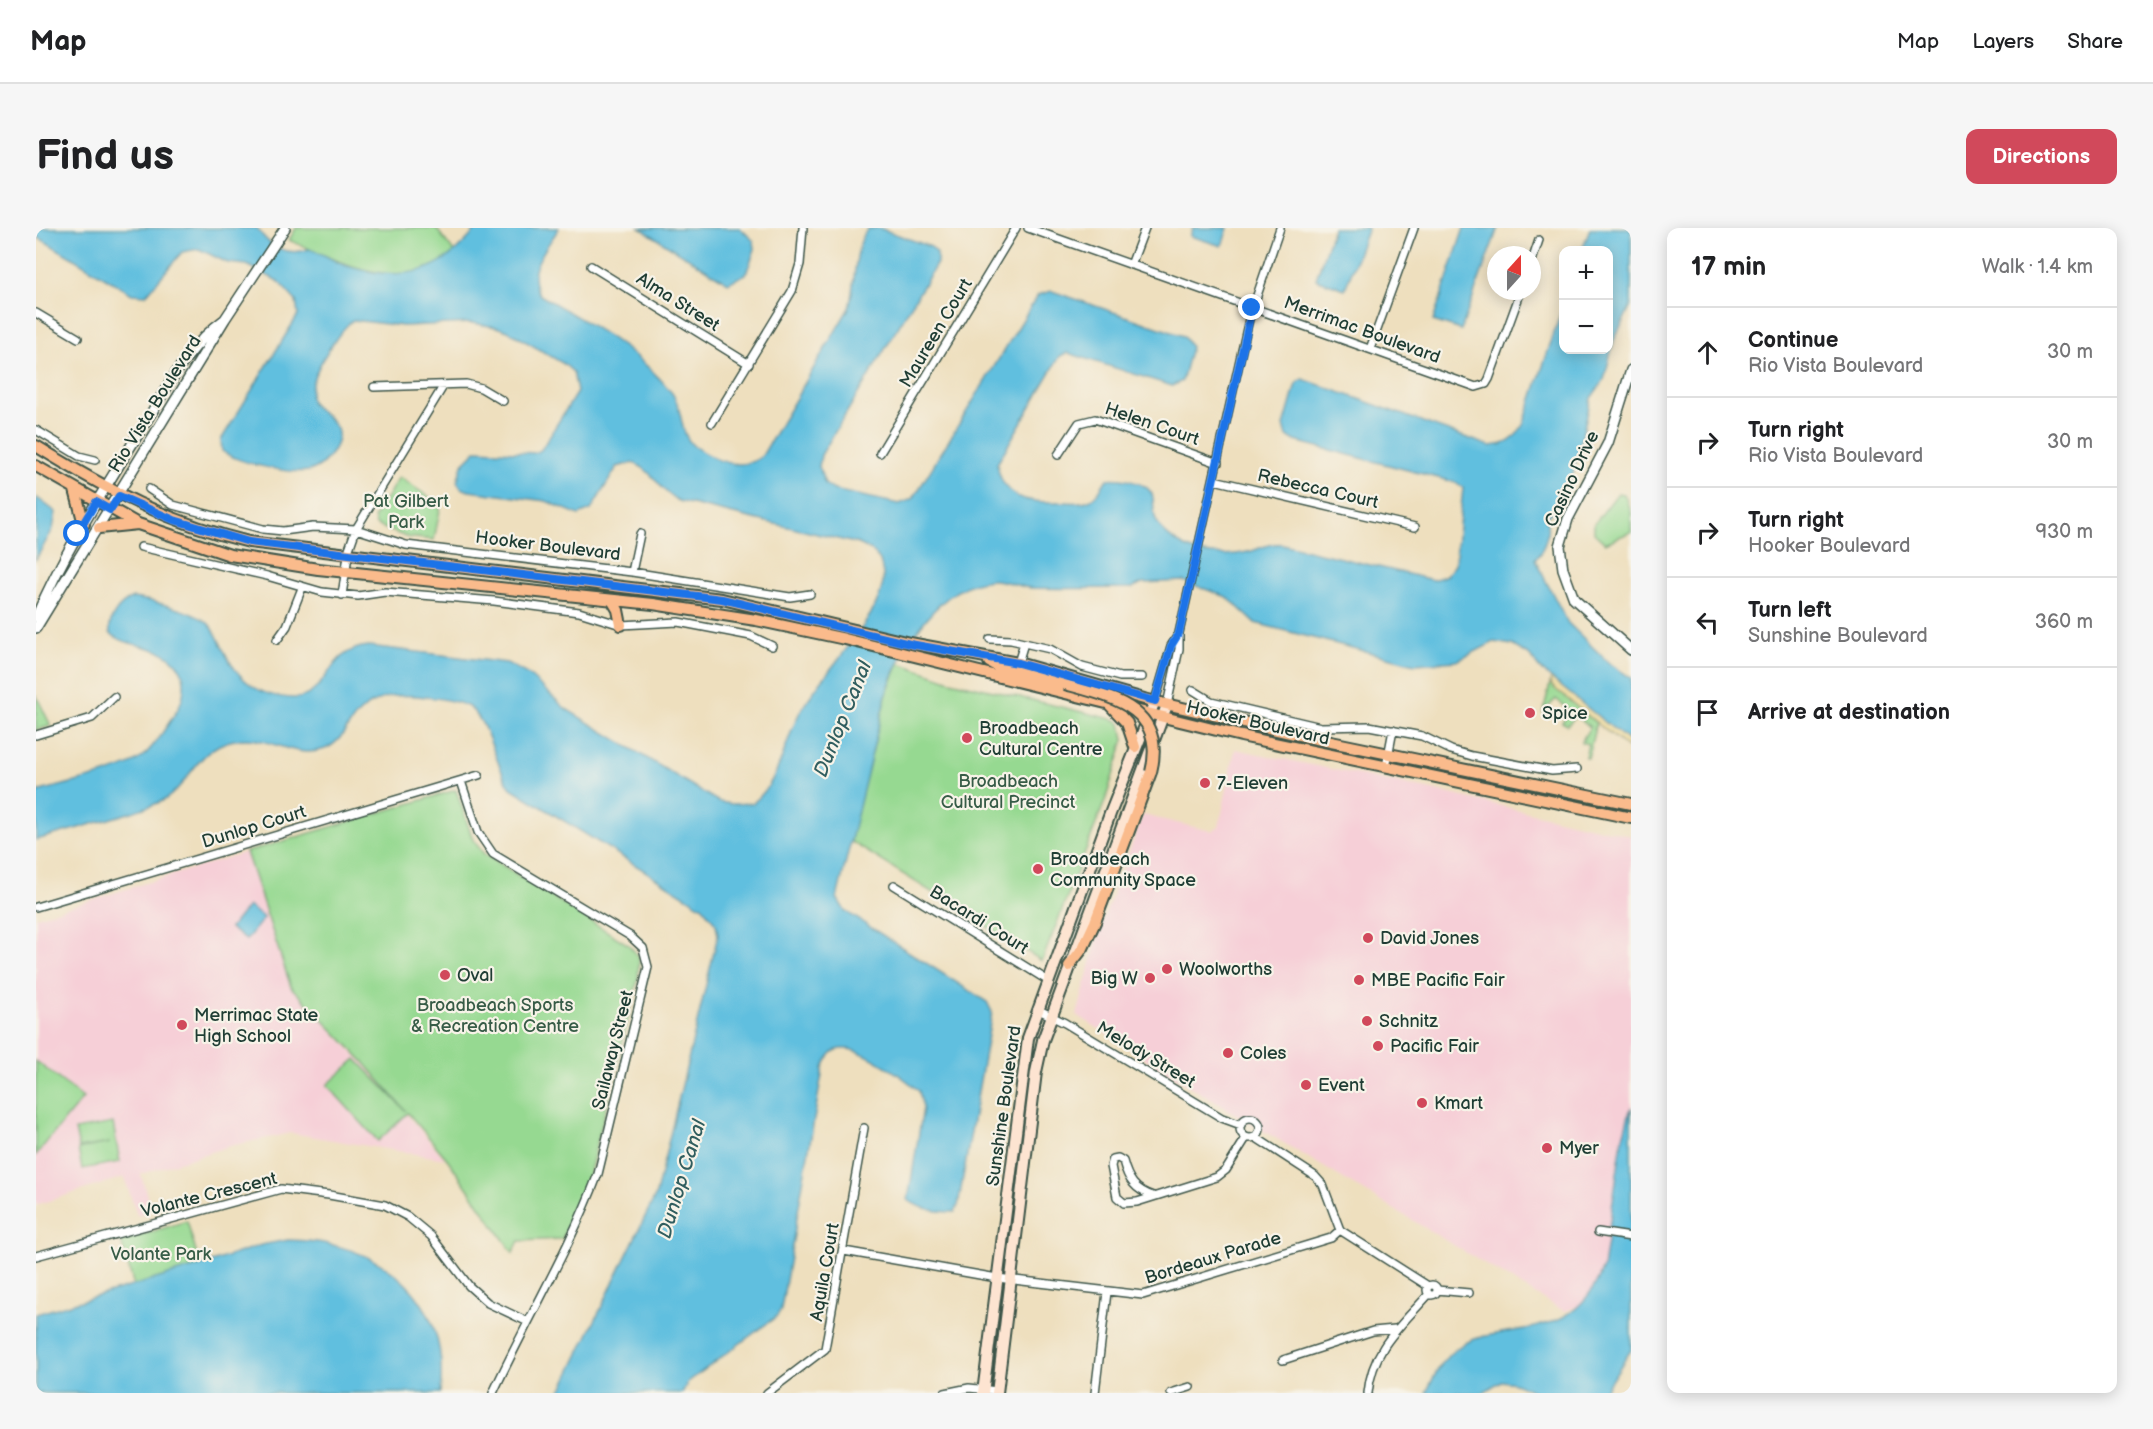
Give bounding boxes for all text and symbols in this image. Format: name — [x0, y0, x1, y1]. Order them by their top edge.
text: Map — [30, 25, 86, 58]
text: Map — [1897, 29, 1939, 54]
text: Layers — [1972, 29, 2034, 54]
text: Share — [2067, 29, 2123, 54]
button: Directions — [1966, 129, 2117, 184]
text: Find us — [36, 131, 174, 182]
north arrow — [1487, 246, 1541, 300]
map controls — [1559, 246, 1613, 354]
button: + — [1559, 246, 1613, 300]
text: 17 min — [1691, 252, 1766, 283]
text: Walk · 1.4 km — [1982, 255, 2093, 279]
street label: Alma Street — [633, 268, 724, 336]
street label: Maureen Court — [895, 274, 977, 391]
street label: Merrimac Boulevard — [1281, 292, 1443, 368]
route end — [1238, 294, 1264, 320]
button: − — [1559, 300, 1613, 354]
text: Continue — [1748, 327, 1838, 354]
street label: Rio Vista Boulevard — [104, 332, 206, 476]
icon: ahead — [1691, 336, 1724, 369]
text: 30 m — [2047, 340, 2093, 364]
text: Rio Vista Boulevard — [1748, 354, 1923, 378]
street label: Helen Court — [1102, 398, 1202, 450]
text: Turn right — [1748, 417, 1844, 444]
icon: right — [1691, 426, 1724, 459]
street label: Casino Drive — [1541, 427, 1604, 530]
text: 30 m — [2047, 430, 2093, 454]
text: Rio Vista Boulevard — [1748, 444, 1923, 468]
street label: Rebecca Court — [1255, 465, 1381, 513]
park label: Pat Gilbert Park — [363, 491, 449, 533]
text: Turn right — [1748, 507, 1844, 534]
icon: right — [1691, 516, 1724, 549]
route start — [63, 520, 89, 546]
text: 930 m — [2035, 520, 2093, 544]
street label: Hooker Boulevard — [474, 527, 622, 565]
text: Hooker Boulevard — [1748, 534, 1910, 558]
text: Turn left — [1748, 597, 1832, 624]
icon: left — [1691, 606, 1724, 639]
text: 360 m — [2035, 610, 2093, 634]
text: Sunshine Boulevard — [1748, 624, 1928, 648]
water label: Dunlop Canal — [809, 656, 878, 780]
street label: Hooker Boulevard — [1184, 696, 1332, 750]
icon: arrive — [1691, 696, 1724, 729]
text: Arrive at destination — [1748, 699, 1950, 726]
place label: Spice — [1542, 703, 1588, 724]
marker: Spice — [1523, 706, 1537, 720]
place label: Broadbeach Cultural Centre — [979, 718, 1103, 760]
marker: Broadbeach Cultural Centre — [960, 731, 974, 745]
park label: Broadbeach Cultural Precinct — [941, 771, 1076, 813]
place label: 7-Eleven — [1217, 773, 1288, 794]
marker: 7-Eleven — [1198, 776, 1212, 790]
street label: Dunlop Court — [199, 801, 309, 853]
place label: Broadbeach Community Space — [1050, 849, 1196, 891]
marker: Broadbeach Community Space — [1031, 862, 1045, 876]
street label: Bacardi Court — [926, 881, 1033, 959]
place label: David Jones — [1380, 928, 1479, 949]
marker: David Jones — [1361, 931, 1375, 945]
place label: Woolworths — [1179, 959, 1272, 980]
marker: Woolworths — [1160, 962, 1174, 976]
place label: Oval — [457, 965, 493, 986]
marker: Oval — [438, 968, 452, 982]
place label: Big W — [1091, 968, 1139, 989]
place label: MBE Pacific Fair — [1371, 970, 1505, 991]
marker: Big W — [1143, 971, 1157, 985]
marker: MBE Pacific Fair — [1352, 973, 1366, 987]
street label: Sailaway Street — [588, 988, 638, 1112]
park label: Broadbeach Sports & Recreation Centre — [411, 995, 579, 1037]
place label: Merrimac State High School — [194, 1005, 319, 1047]
place label: Schnitz — [1379, 1011, 1438, 1032]
marker: Schnitz — [1360, 1014, 1374, 1028]
street label: Melody Street — [1093, 1017, 1200, 1093]
marker: Merrimac State High School — [175, 1018, 189, 1032]
street label: Sunshine Boulevard — [982, 1024, 1026, 1188]
place label: Pacific Fair — [1390, 1036, 1479, 1057]
marker: Pacific Fair — [1371, 1039, 1385, 1053]
place label: Coles — [1240, 1043, 1287, 1064]
marker: Coles — [1221, 1046, 1235, 1060]
place label: Event — [1318, 1075, 1365, 1096]
marker: Event — [1299, 1078, 1313, 1092]
place label: Kmart — [1434, 1093, 1483, 1114]
marker: Kmart — [1415, 1096, 1429, 1110]
water label: Dunlop Canal — [653, 1115, 712, 1241]
place label: Myer — [1559, 1138, 1599, 1159]
marker: Myer — [1540, 1141, 1554, 1155]
street label: Volante Crescent — [139, 1168, 280, 1222]
street label: Aquila Court — [806, 1221, 844, 1323]
street label: Bordeaux Parade — [1142, 1227, 1284, 1289]
park label: Volante Park — [111, 1244, 212, 1265]

